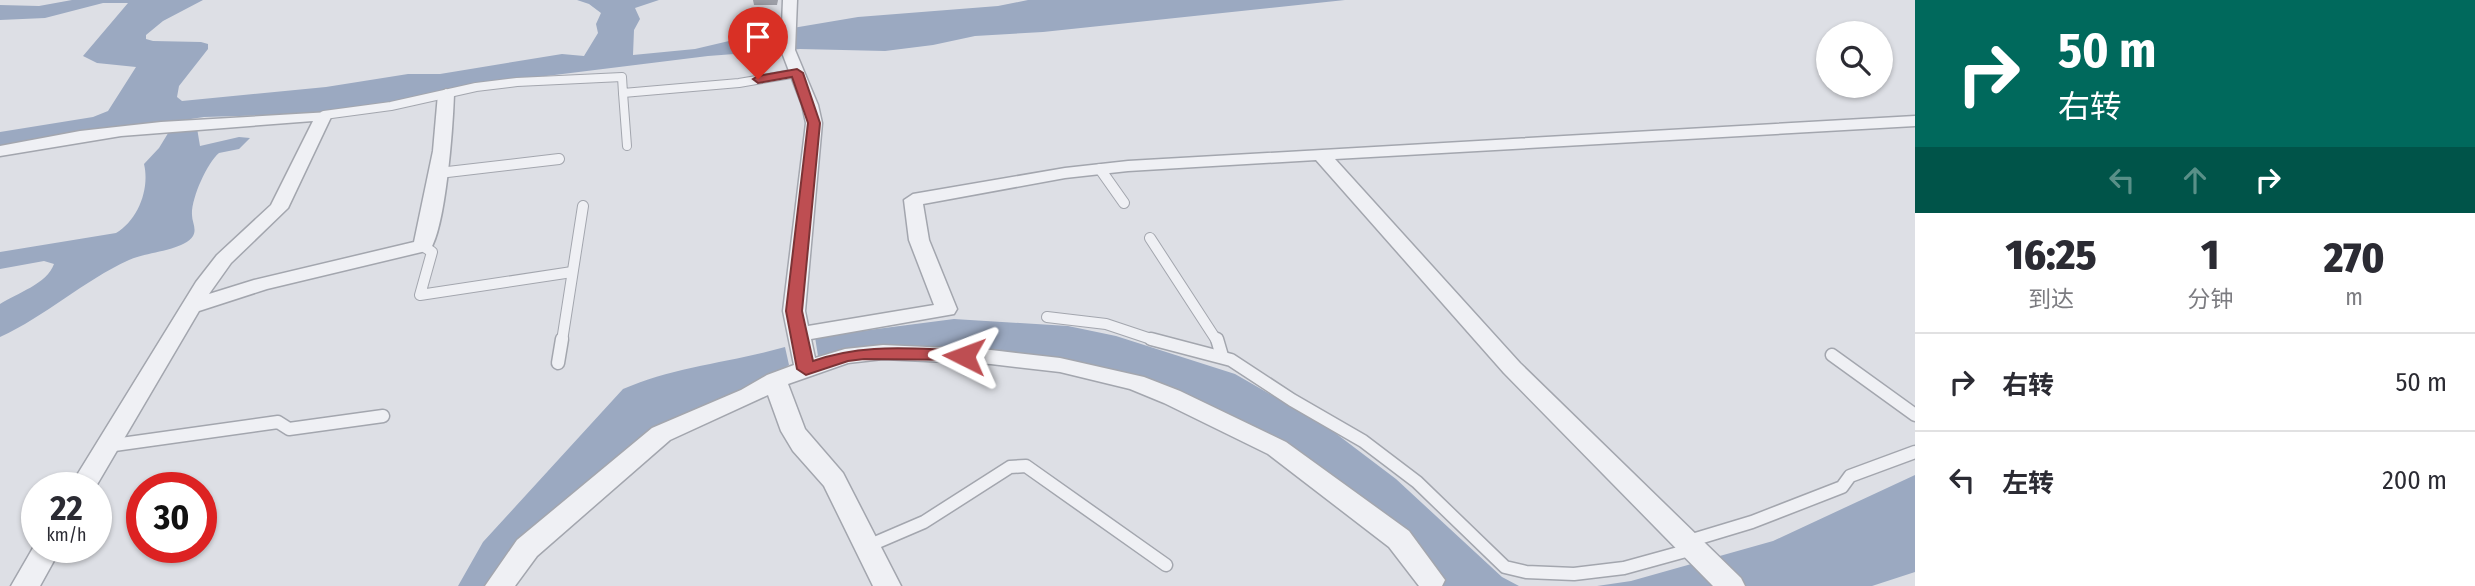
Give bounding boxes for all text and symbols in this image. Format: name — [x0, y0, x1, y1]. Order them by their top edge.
pin — [728, 7, 788, 79]
icon: arrive — [739, 18, 777, 56]
map controls — [1816, 21, 1893, 98]
button: search — [1816, 21, 1893, 98]
text: 50 m — [2058, 21, 2156, 80]
icon: right — [1943, 28, 2034, 119]
text: 右转 — [2058, 88, 2122, 126]
icon: left — [2103, 161, 2141, 199]
icon: ahead — [2176, 161, 2214, 199]
icon: right — [2249, 161, 2287, 199]
text: 16:25 — [2006, 230, 2097, 280]
text: 1 — [2201, 230, 2219, 280]
text: 270 — [2324, 233, 2384, 283]
text: m — [2345, 283, 2363, 311]
text: 到达 — [2028, 285, 2074, 313]
text: 分钟 — [2187, 285, 2233, 313]
position arrow — [927, 319, 1001, 393]
icon: right — [1943, 363, 1981, 401]
text: 50 m — [2395, 367, 2447, 398]
text: 右转 — [2002, 370, 2054, 401]
icon: left — [1943, 461, 1981, 499]
text: 200 m — [2382, 465, 2447, 496]
text: 左转 — [2002, 468, 2054, 499]
speed limit sign: 30 — [126, 472, 217, 563]
text: 22 — [50, 487, 83, 529]
text: km/h — [46, 524, 87, 546]

